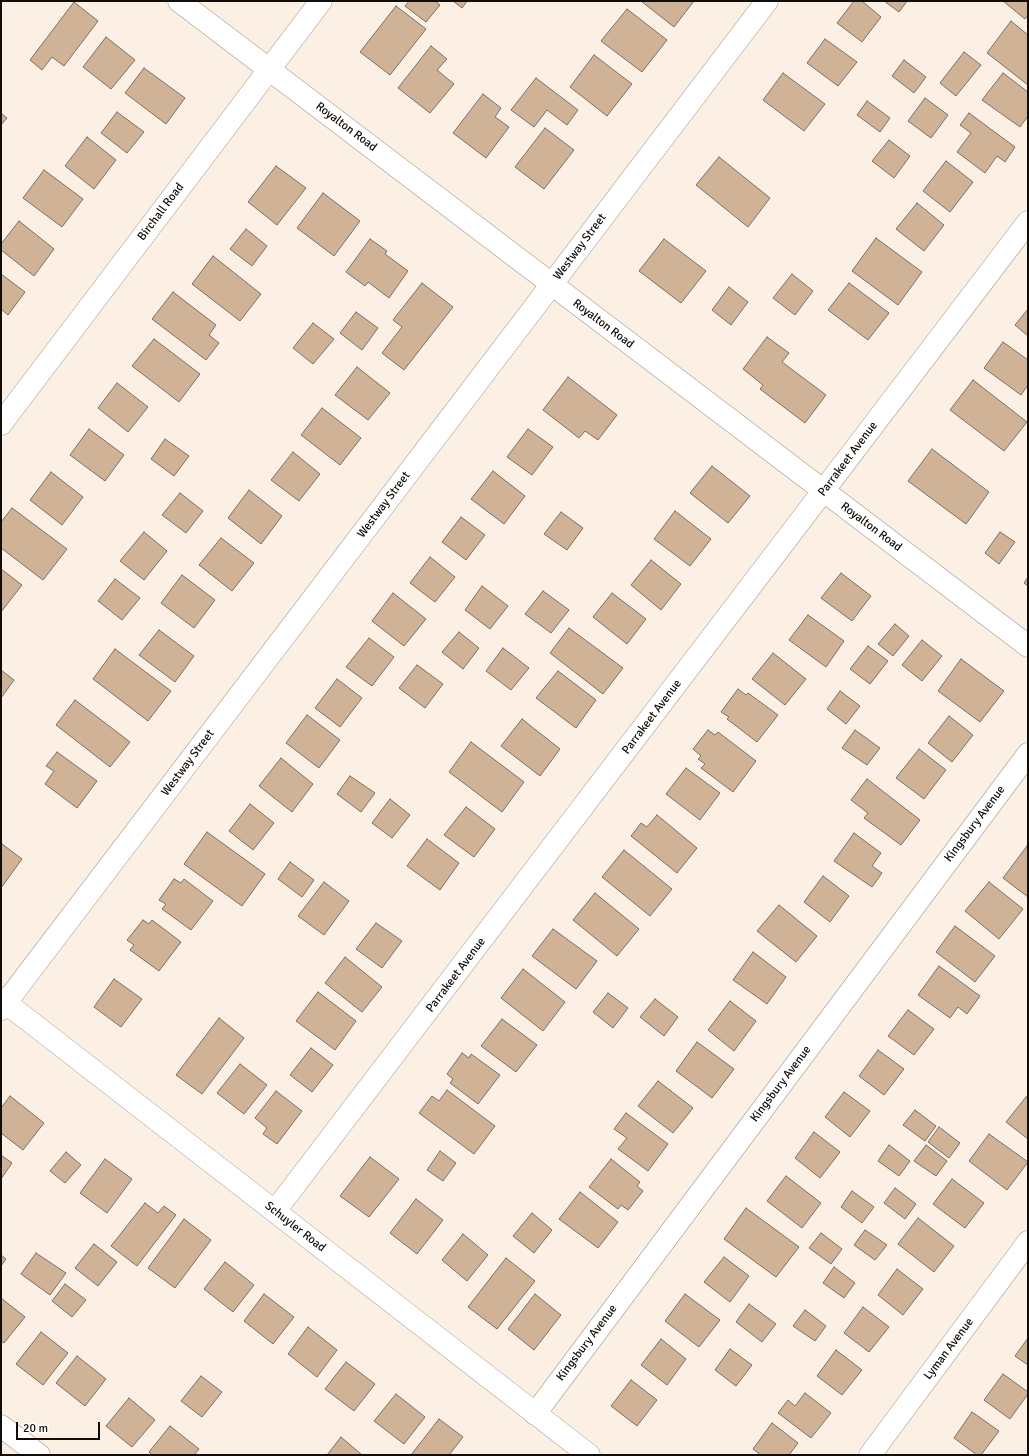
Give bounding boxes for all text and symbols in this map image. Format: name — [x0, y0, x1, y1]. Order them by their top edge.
street label: Royalton Road — [312, 99, 380, 155]
street label: Birchall Road — [135, 180, 187, 244]
street label: Westway Street — [550, 211, 610, 283]
street label: Royalton Road — [569, 296, 637, 352]
street label: Parrakeet Avenue — [815, 419, 881, 499]
street label: Westway Street — [354, 469, 414, 541]
street label: Royalton Road — [837, 499, 905, 555]
street label: Parrakeet Avenue — [619, 677, 685, 757]
street label: Westway Street — [158, 727, 218, 799]
street label: Kingsbury Avenue — [942, 783, 1008, 865]
street label: Parrakeet Avenue — [423, 935, 489, 1015]
street label: Kingsbury Avenue — [748, 1043, 814, 1125]
street label: Schuyler Road — [262, 1199, 328, 1255]
street label: Kingsbury Avenue — [554, 1302, 620, 1384]
street label: Lyman Avenue — [921, 1315, 977, 1383]
scale bar — [18, 1414, 102, 1440]
text: 20 m — [23, 1421, 48, 1436]

